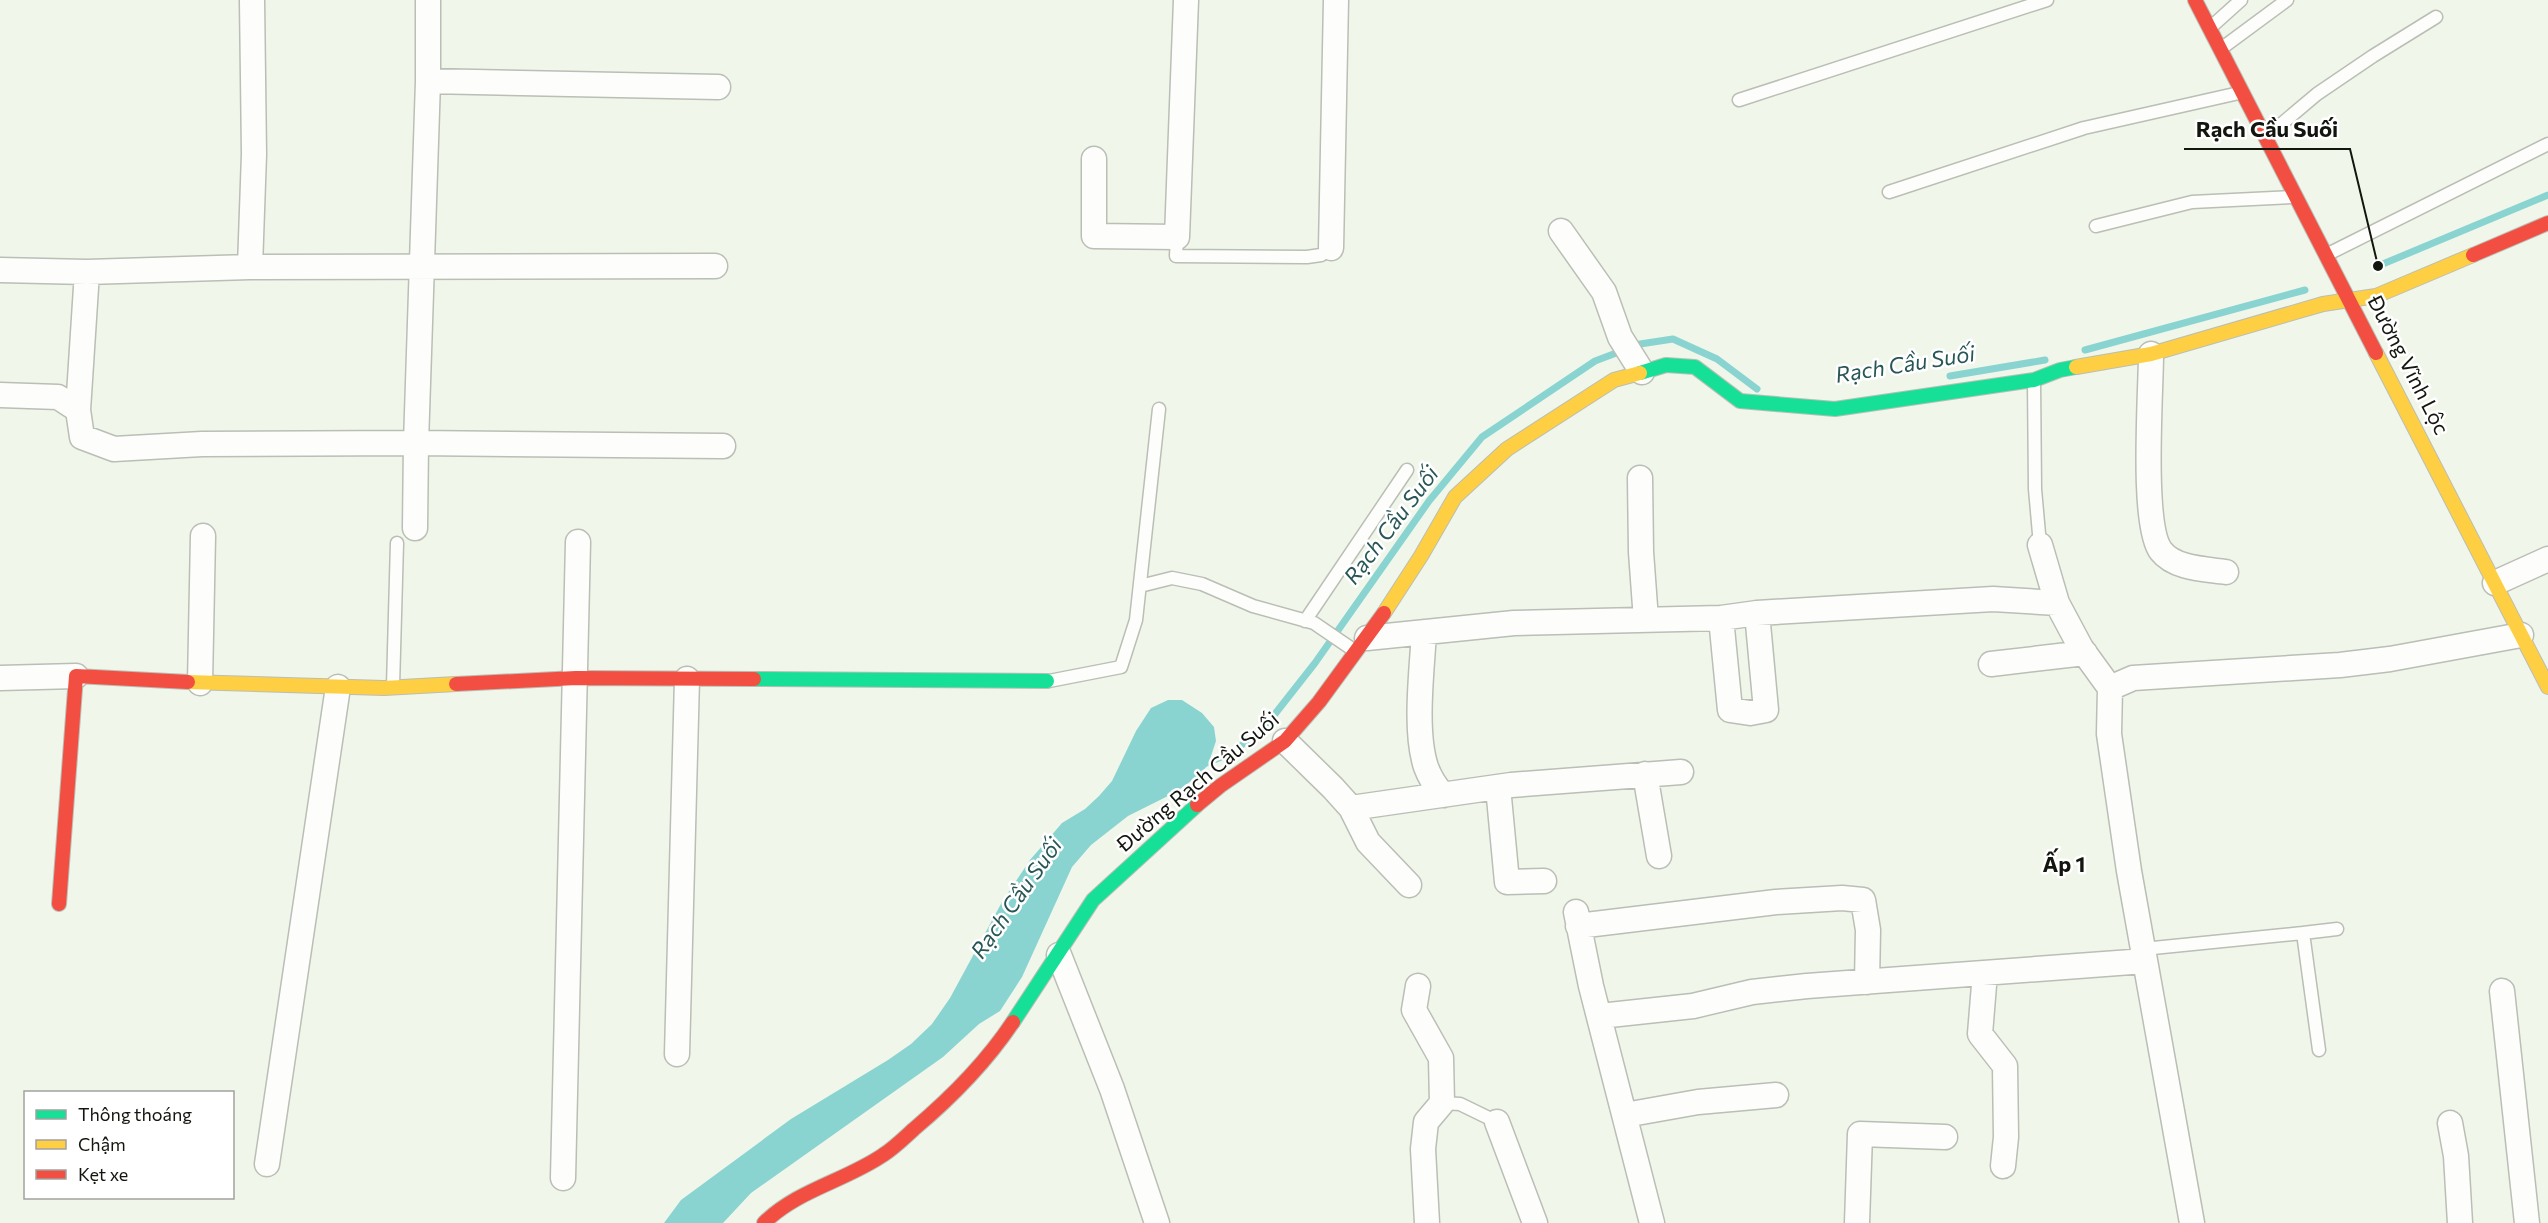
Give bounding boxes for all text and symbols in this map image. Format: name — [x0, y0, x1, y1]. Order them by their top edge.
callout: Rạch Cầu Suối — [2184, 109, 2350, 149]
text: Rạch Cầu Suối — [2196, 115, 2338, 142]
street label: Đường Vĩnh Lộc — [2363, 290, 2455, 438]
water label: Rạch Cầu Suối — [1833, 339, 1978, 388]
water label: Rạch Cầu Suối — [1337, 459, 1445, 589]
street label: Đường Rạch Cầu Suối — [1110, 706, 1283, 857]
water label: Rạch Cầu Suối — [964, 831, 1068, 963]
district label: Ấp 1 — [2043, 848, 2086, 877]
legend — [24, 1091, 234, 1199]
text: Thông thoáng — [78, 1103, 192, 1125]
text: Chậm — [78, 1133, 126, 1155]
text: Kẹt xe — [78, 1163, 128, 1185]

